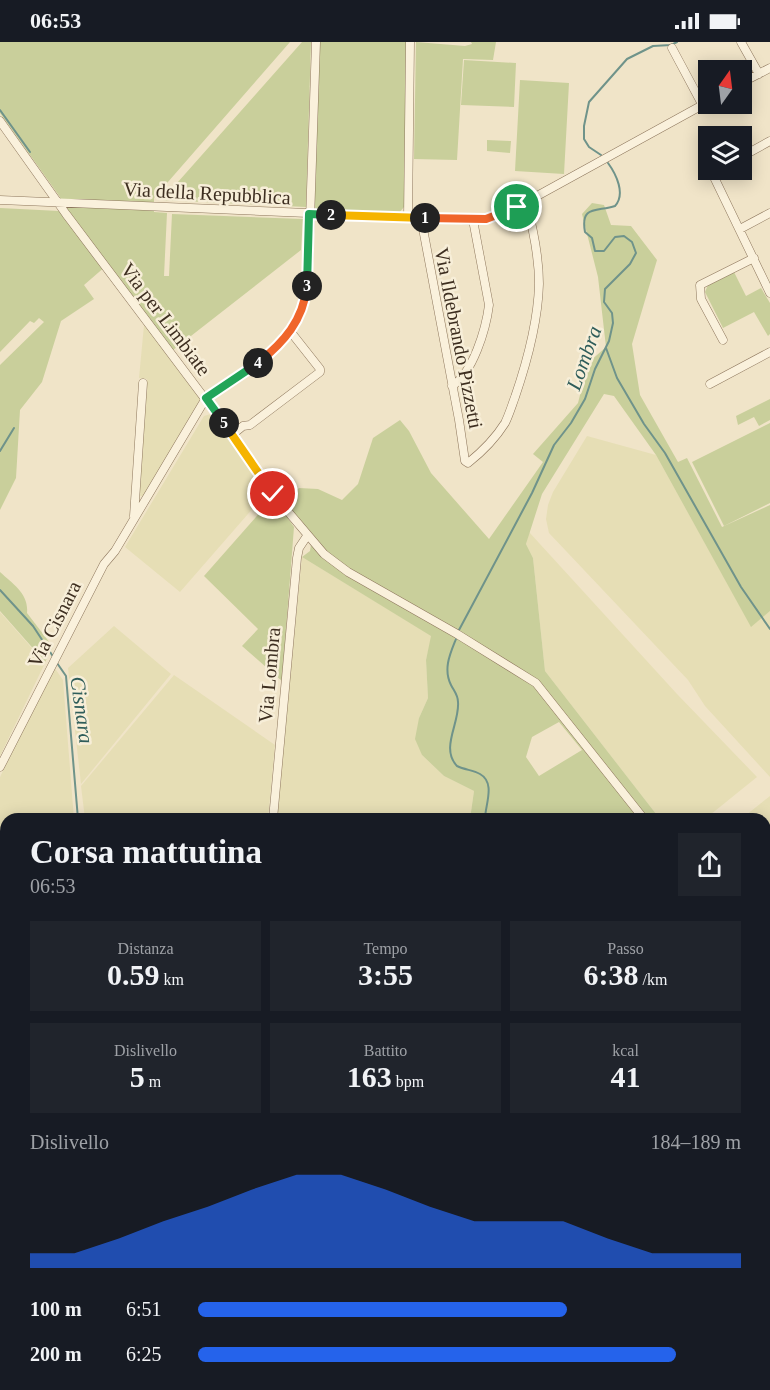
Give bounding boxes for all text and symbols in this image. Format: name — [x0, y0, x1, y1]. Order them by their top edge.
text: 06:53 — [30, 8, 81, 33]
north arrow — [698, 60, 752, 114]
map controls — [698, 60, 752, 180]
button: layers — [698, 126, 752, 180]
street label: Via della Repubblica — [123, 178, 291, 209]
pin — [491, 181, 542, 232]
icon: arrive — [500, 190, 533, 223]
pin: 2 — [316, 200, 346, 230]
pin: 1 — [410, 203, 440, 233]
text: 2 — [327, 206, 335, 223]
text: 1 — [421, 209, 429, 226]
street label: Via Ildebrando Pizzetti — [431, 245, 487, 431]
street label: Via per Limbiate — [116, 258, 216, 380]
pin: 3 — [292, 271, 322, 301]
text: 3 — [303, 277, 311, 294]
water label: Lombra — [561, 323, 607, 394]
pin: 4 — [243, 348, 273, 378]
text: 4 — [254, 354, 262, 371]
pin: 5 — [209, 408, 239, 438]
text: 5 — [220, 414, 228, 431]
pin — [247, 468, 298, 519]
icon: check — [256, 477, 289, 510]
street label: Via Cisnara — [23, 577, 85, 671]
street label: Via Lombra — [254, 626, 284, 724]
water label: Cisnara — [65, 675, 99, 745]
button: share — [678, 833, 741, 896]
text: Corsa mattutina — [30, 834, 262, 870]
text: 06:53 — [30, 875, 76, 897]
text: Distanza — [118, 940, 173, 957]
text: Tempo — [363, 940, 408, 957]
text: Passo — [607, 940, 644, 957]
text: 0.59 — [107, 958, 160, 991]
text: 3:55 — [358, 958, 413, 991]
text: 6:38 — [584, 958, 639, 991]
text: km — [160, 971, 184, 988]
text: /km — [639, 971, 667, 988]
text: Dislivello — [114, 1042, 177, 1059]
text: Battito — [364, 1042, 407, 1059]
text: kcal — [612, 1042, 639, 1059]
text: 5 — [130, 1060, 145, 1093]
text: 163 — [347, 1060, 392, 1093]
text: 41 — [611, 1060, 641, 1093]
text: m — [145, 1073, 161, 1090]
text: bpm — [392, 1073, 424, 1090]
text: Dislivello — [30, 1131, 109, 1153]
text: 184–189 m — [650, 1131, 741, 1153]
text: 100 m — [30, 1298, 82, 1320]
text: 6:51 — [126, 1298, 162, 1320]
text: 200 m — [30, 1343, 82, 1365]
text: 6:25 — [126, 1343, 162, 1365]

